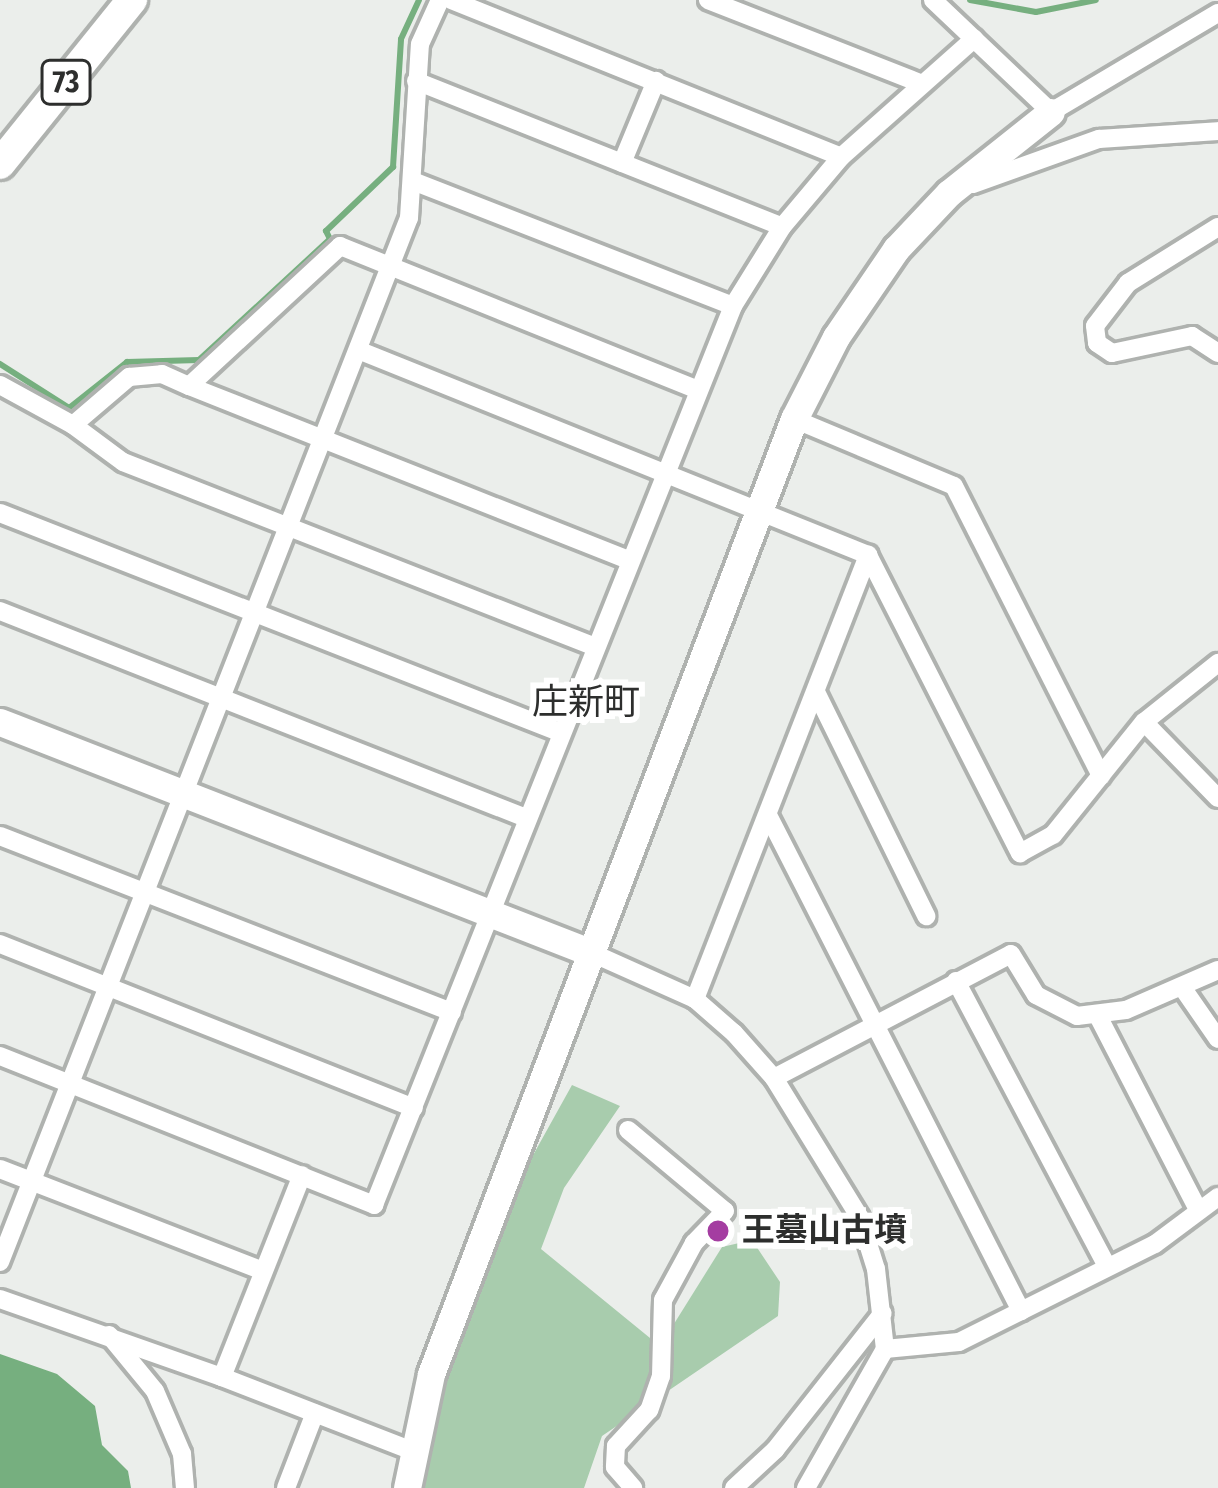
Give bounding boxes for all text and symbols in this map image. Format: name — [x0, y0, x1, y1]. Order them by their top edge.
road number: 73 — [39, 58, 93, 106]
district label: 庄新町 — [532, 681, 640, 725]
place label: 王墓山古墳 — [742, 1211, 907, 1251]
marker: 王墓山古墳 — [705, 1218, 731, 1244]

